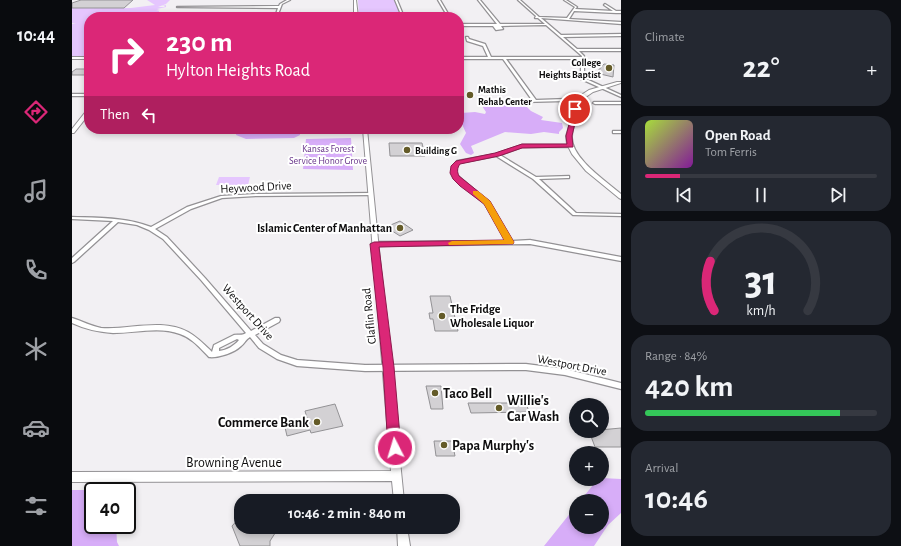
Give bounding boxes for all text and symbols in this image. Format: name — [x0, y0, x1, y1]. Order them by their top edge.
text: 10:44 — [17, 27, 55, 45]
icon: right — [100, 28, 152, 80]
text: 230 m — [166, 29, 233, 57]
text: Climate — [645, 31, 684, 44]
text: 22° — [742, 53, 780, 83]
place label: College Heights Baptist — [539, 58, 602, 80]
text: − — [645, 58, 656, 80]
text: + — [866, 58, 877, 80]
text: Hylton Heights Road — [166, 62, 310, 80]
marker: College Heights Baptist — [604, 63, 614, 73]
place label: Mathis Rehab Center — [478, 85, 532, 107]
marker: Mathis Rehab Center — [465, 90, 475, 100]
pin — [558, 92, 592, 126]
icon: directions — [22, 98, 50, 126]
icon: arrive — [564, 98, 586, 120]
icon: left — [138, 104, 160, 126]
text: Then — [100, 107, 130, 122]
text: Open Road — [705, 128, 771, 143]
park label: Kansas Forest Service Honor Grove — [289, 144, 367, 166]
marker: Building G — [402, 145, 412, 155]
place label: Building G — [415, 146, 457, 156]
text: Tom Ferris — [705, 146, 757, 159]
icon: music — [22, 177, 50, 205]
street label: Heywood Drive — [220, 179, 292, 196]
icon: previous — [673, 184, 695, 206]
icon: pause — [750, 184, 772, 206]
icon: next — [827, 184, 849, 206]
place label: Islamic Center of Manhattan — [257, 222, 392, 234]
marker: Islamic Center of Manhattan — [395, 223, 405, 233]
icon: phone — [22, 256, 50, 284]
text: 31 — [745, 261, 777, 302]
street label: Westport Drive — [220, 282, 276, 342]
street label: Claflin Road — [360, 287, 378, 345]
place label: The Fridge Wholesale Liquor — [450, 303, 535, 329]
text: km/h — [746, 304, 776, 318]
marker: The Fridge Wholesale Liquor — [437, 311, 447, 321]
icon: climate — [22, 335, 50, 363]
text: Range · 84% — [645, 350, 707, 363]
street label: Westport Drive — [536, 352, 608, 378]
text: 420 km — [645, 372, 733, 402]
place label: Taco Bell — [443, 387, 492, 401]
marker: Taco Bell — [430, 388, 440, 398]
place label: Willie's Car Wash — [507, 394, 559, 424]
map controls — [569, 398, 609, 534]
button: search — [569, 398, 609, 438]
marker: Willie's Car Wash — [494, 403, 504, 413]
icon: car — [22, 414, 50, 442]
place label: Commerce Bank — [218, 416, 309, 430]
marker: Commerce Bank — [312, 417, 322, 427]
position arrow — [374, 427, 416, 469]
place label: Papa Murphy's — [452, 439, 534, 453]
marker: Papa Murphy's — [439, 440, 449, 450]
button: + — [569, 446, 609, 486]
street label: Browning Avenue — [186, 456, 282, 470]
text: Arrival — [645, 462, 678, 475]
speed limit sign: 40 — [84, 482, 136, 534]
text: 10:46 — [645, 484, 708, 514]
icon: filters — [22, 492, 50, 520]
button: − — [569, 494, 609, 534]
text: 10:46 · 2 min · 840 m — [288, 506, 406, 521]

